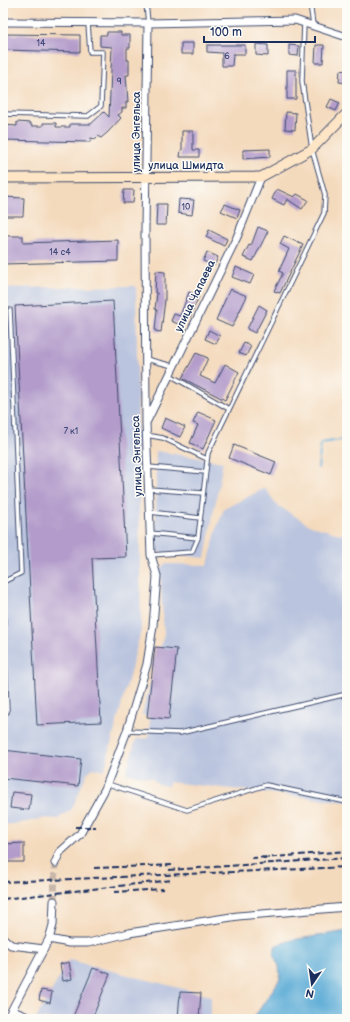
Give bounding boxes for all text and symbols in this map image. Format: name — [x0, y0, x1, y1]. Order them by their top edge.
scale bar — [204, 18, 315, 44]
text: 100 m — [210, 25, 242, 40]
house number: 14 — [37, 38, 46, 49]
house number: 6 — [224, 51, 230, 62]
house number: 9 — [116, 76, 122, 87]
street label: улица Энгельса — [130, 91, 143, 173]
street label: улица Шмидта — [148, 159, 224, 172]
house number: 10 — [182, 202, 190, 213]
house number: 14 с4 — [49, 247, 71, 258]
street label: улица Чапаева — [172, 257, 218, 334]
street label: улица Энгельса — [129, 415, 145, 497]
house number: 7 к1 — [64, 426, 78, 437]
north arrow — [292, 964, 332, 1004]
text: N — [304, 986, 315, 1001]

